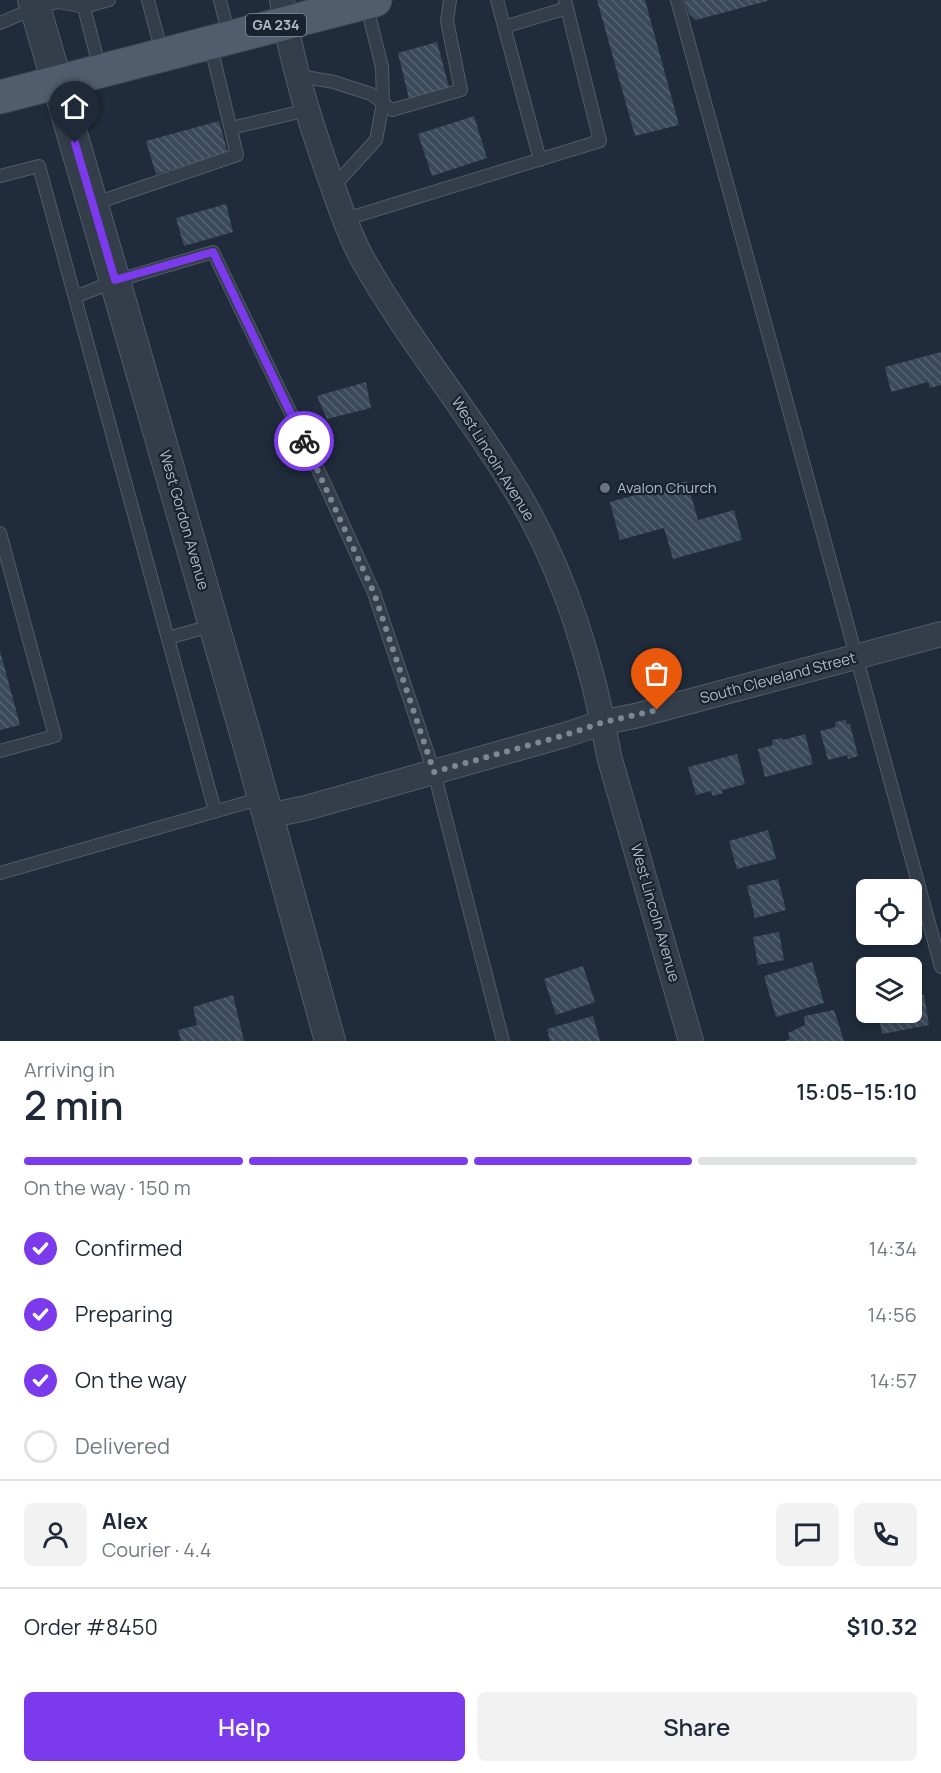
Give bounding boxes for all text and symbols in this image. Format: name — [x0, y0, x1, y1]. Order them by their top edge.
road number: GA 234 — [246, 14, 306, 36]
pin — [49, 81, 100, 143]
icon: home — [58, 90, 91, 123]
street label: West Lincoln Avenue — [447, 393, 540, 525]
courier — [274, 411, 334, 471]
icon: bike — [288, 425, 321, 458]
street label: West Gordon Avenue — [154, 448, 215, 592]
place label: Avalon Church — [617, 477, 717, 498]
marker: Avalon Church — [598, 481, 612, 495]
street label: South Cleveland Street — [698, 647, 858, 708]
pin — [631, 648, 682, 710]
icon: bag — [640, 657, 673, 690]
street label: West Lincoln Avenue — [626, 841, 685, 984]
map controls — [856, 879, 922, 1023]
button: locate — [856, 879, 922, 945]
button: layers — [856, 957, 922, 1023]
text: Arriving in — [24, 1056, 115, 1083]
text: 15:05–15:10 — [796, 1077, 917, 1107]
text: 2 min — [24, 1078, 123, 1132]
text: On the way · 150 m — [24, 1174, 191, 1201]
icon: check — [24, 1232, 57, 1265]
text: Confirmed — [75, 1233, 183, 1263]
text: 14:34 — [869, 1235, 917, 1262]
icon: check — [24, 1298, 57, 1331]
text: Preparing — [75, 1299, 173, 1329]
text: 14:56 — [867, 1301, 917, 1328]
icon: check — [24, 1364, 57, 1397]
text: On the way — [75, 1365, 187, 1395]
text: 14:57 — [870, 1367, 917, 1394]
text: Delivered — [75, 1431, 170, 1461]
button: person — [24, 1503, 87, 1566]
button: chat — [776, 1503, 839, 1566]
button: phone — [854, 1503, 917, 1566]
text: Alex — [102, 1506, 148, 1536]
text: Courier · 4.4 — [102, 1536, 212, 1563]
text: Order #8450 — [24, 1612, 158, 1642]
text: $10.32 — [847, 1612, 917, 1642]
button: Help — [24, 1692, 465, 1761]
button: Share — [477, 1692, 917, 1761]

